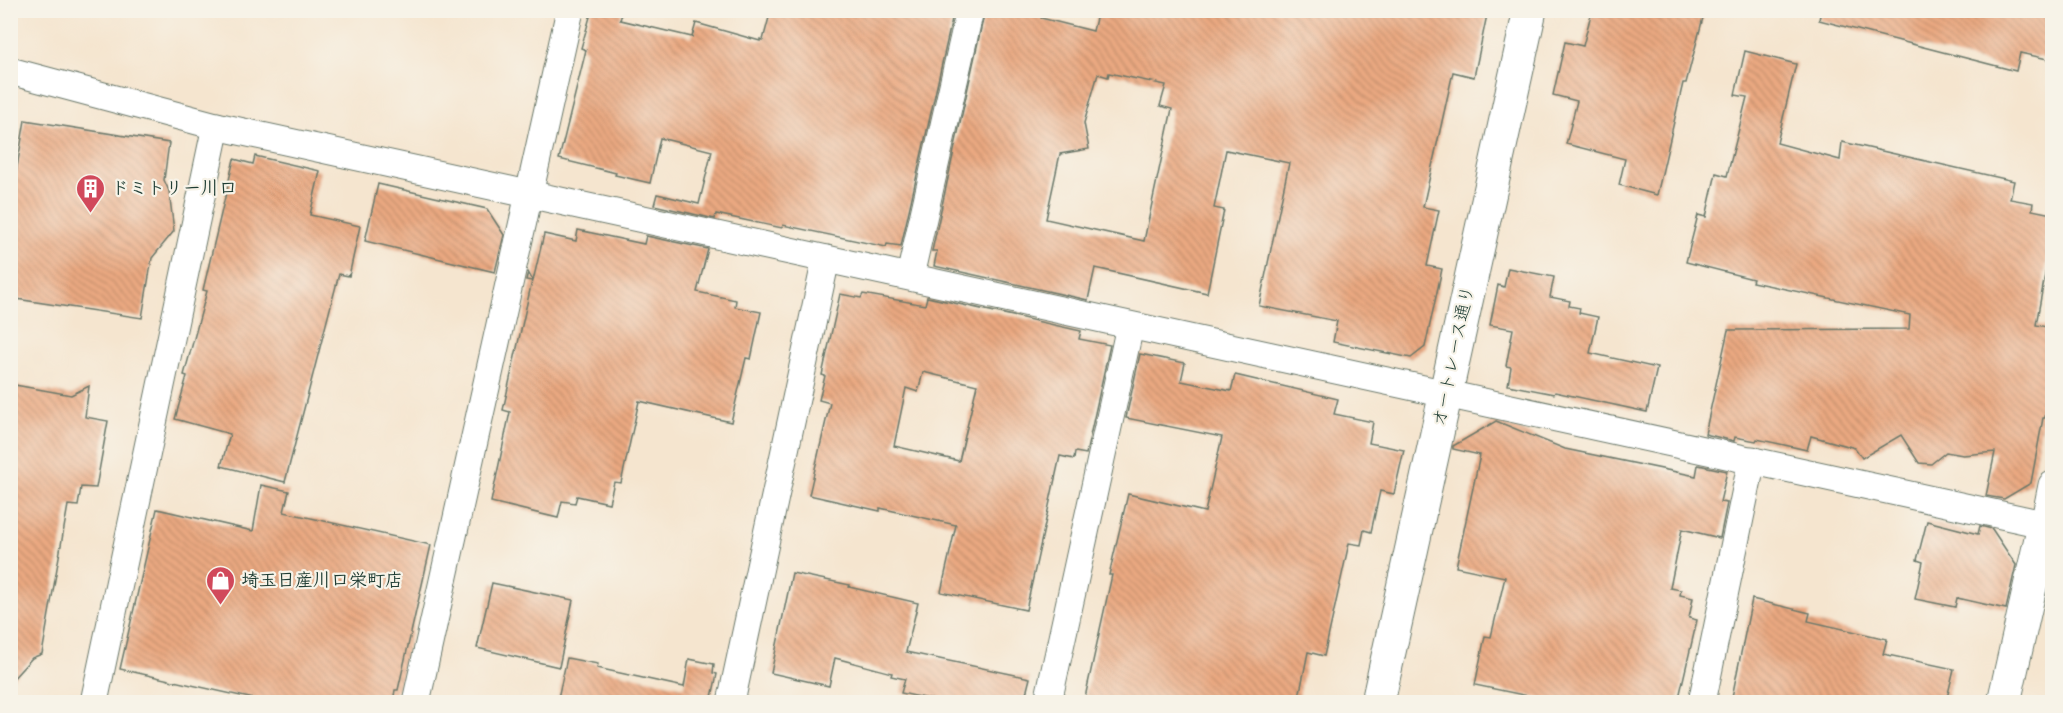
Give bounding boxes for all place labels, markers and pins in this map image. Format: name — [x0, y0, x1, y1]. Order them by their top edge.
building icon: ドミトリー川口 — [74, 172, 106, 214]
place label: ドミトリー川口 — [111, 172, 237, 204]
shop icon: 埼玉日産川口栄町店 — [204, 564, 236, 606]
place label: 埼玉日産川口栄町店 — [241, 564, 403, 596]

